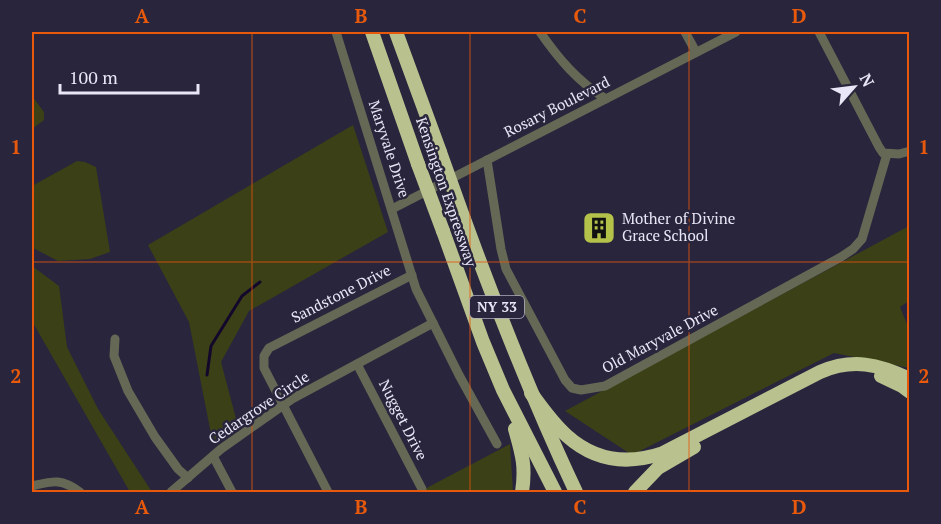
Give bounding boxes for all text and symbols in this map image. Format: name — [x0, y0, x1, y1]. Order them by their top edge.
text: A — [135, 2, 150, 29]
text: B — [355, 2, 368, 29]
text: C — [573, 2, 587, 29]
text: D — [792, 2, 806, 29]
scale bar — [60, 57, 198, 95]
north arrow — [824, 57, 884, 117]
text: 100 m — [69, 65, 118, 89]
text: N — [855, 69, 880, 90]
street label: Rosary Boulevard — [500, 71, 613, 141]
street label: Maryvale Drive — [365, 97, 415, 200]
street label: Kensington Expressway — [412, 114, 482, 270]
text: 1 — [10, 133, 22, 160]
text: 1 — [918, 133, 930, 160]
place label: Mother of Divine Grace School — [622, 208, 735, 245]
building icon: Mother of Divine Grace School — [581, 210, 617, 246]
street label: Sandstone Drive — [287, 259, 394, 327]
road number: NY 33 — [470, 296, 524, 318]
street label: Old Maryvale Drive — [598, 299, 721, 377]
text: 2 — [10, 362, 22, 389]
text: 2 — [918, 362, 930, 389]
street label: Cedargrove Circle — [204, 366, 313, 448]
street label: Nugget Drive — [375, 376, 433, 463]
text: A — [135, 493, 150, 520]
text: B — [355, 493, 368, 520]
text: C — [573, 493, 587, 520]
text: D — [792, 493, 806, 520]

